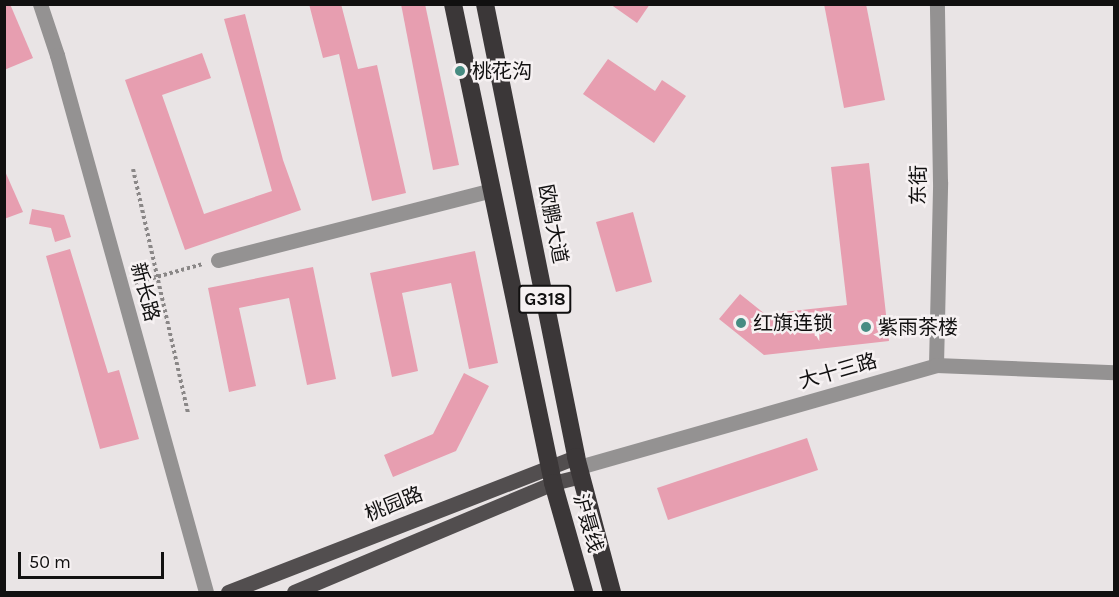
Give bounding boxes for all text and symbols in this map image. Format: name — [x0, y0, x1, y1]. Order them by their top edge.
place label: 桃花沟 — [472, 59, 532, 83]
marker: 桃花沟 — [453, 64, 467, 78]
street label: 东街 — [906, 165, 930, 205]
street label: 欧鹏大道 — [534, 182, 572, 266]
street label: 新长路 — [126, 260, 164, 324]
road number: G318 — [518, 284, 572, 314]
place label: 红旗连锁 — [753, 311, 833, 335]
place label: 紫雨茶楼 — [878, 315, 958, 339]
marker: 红旗连锁 — [734, 316, 748, 330]
marker: 紫雨茶楼 — [859, 320, 873, 334]
street label: 大十三路 — [796, 348, 880, 394]
street label: 桃园路 — [362, 482, 426, 526]
street label: 沪聂线 — [568, 491, 608, 555]
scale bar — [21, 540, 166, 578]
text: 50 m — [29, 551, 71, 573]

